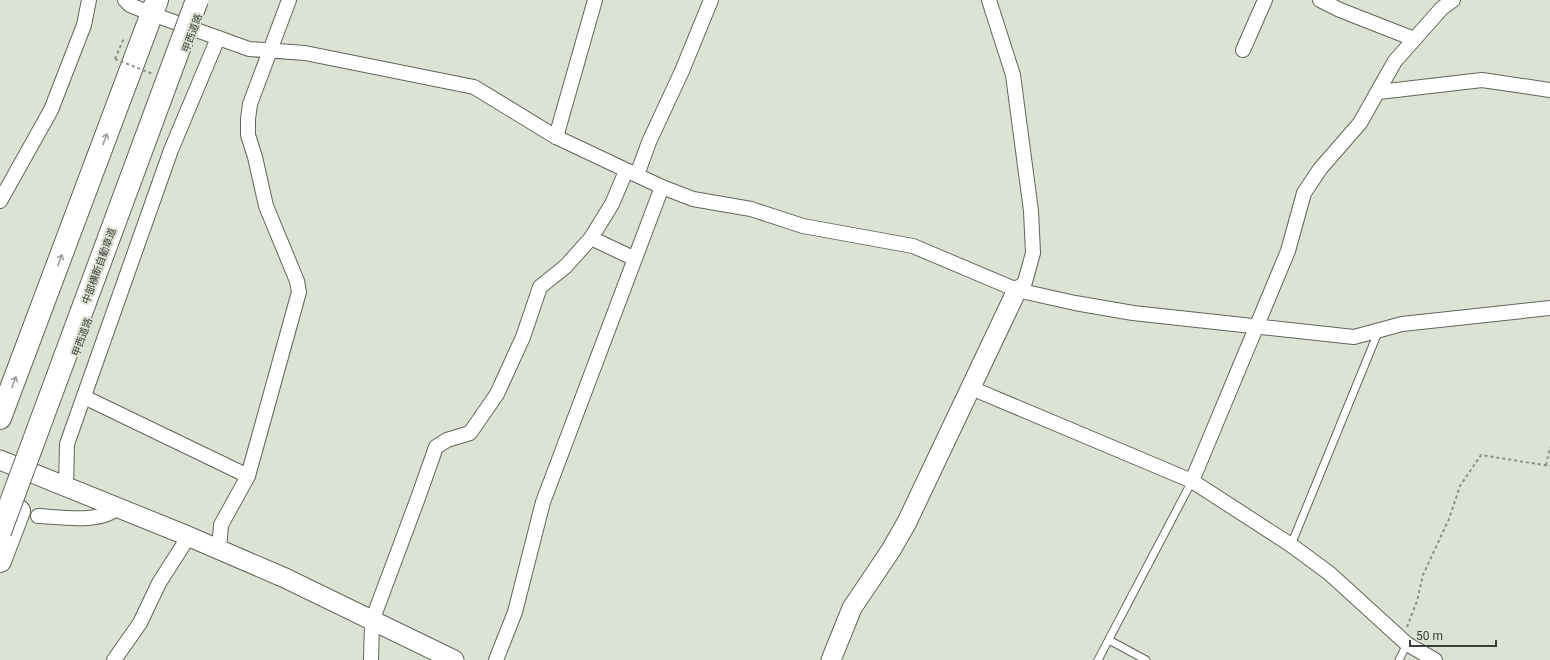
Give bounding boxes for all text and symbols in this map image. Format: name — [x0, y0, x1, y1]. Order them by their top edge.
street label: 甲西道路 — [180, 12, 204, 54]
one-way arrow — [102, 133, 110, 145]
street label: 中部横断自動車道 — [80, 227, 118, 305]
one-way arrow — [56, 255, 64, 267]
street label: 甲西道路 — [70, 316, 94, 358]
one-way arrow — [10, 376, 18, 388]
scale bar — [1410, 622, 1496, 648]
text: 50 m — [1416, 629, 1443, 643]

